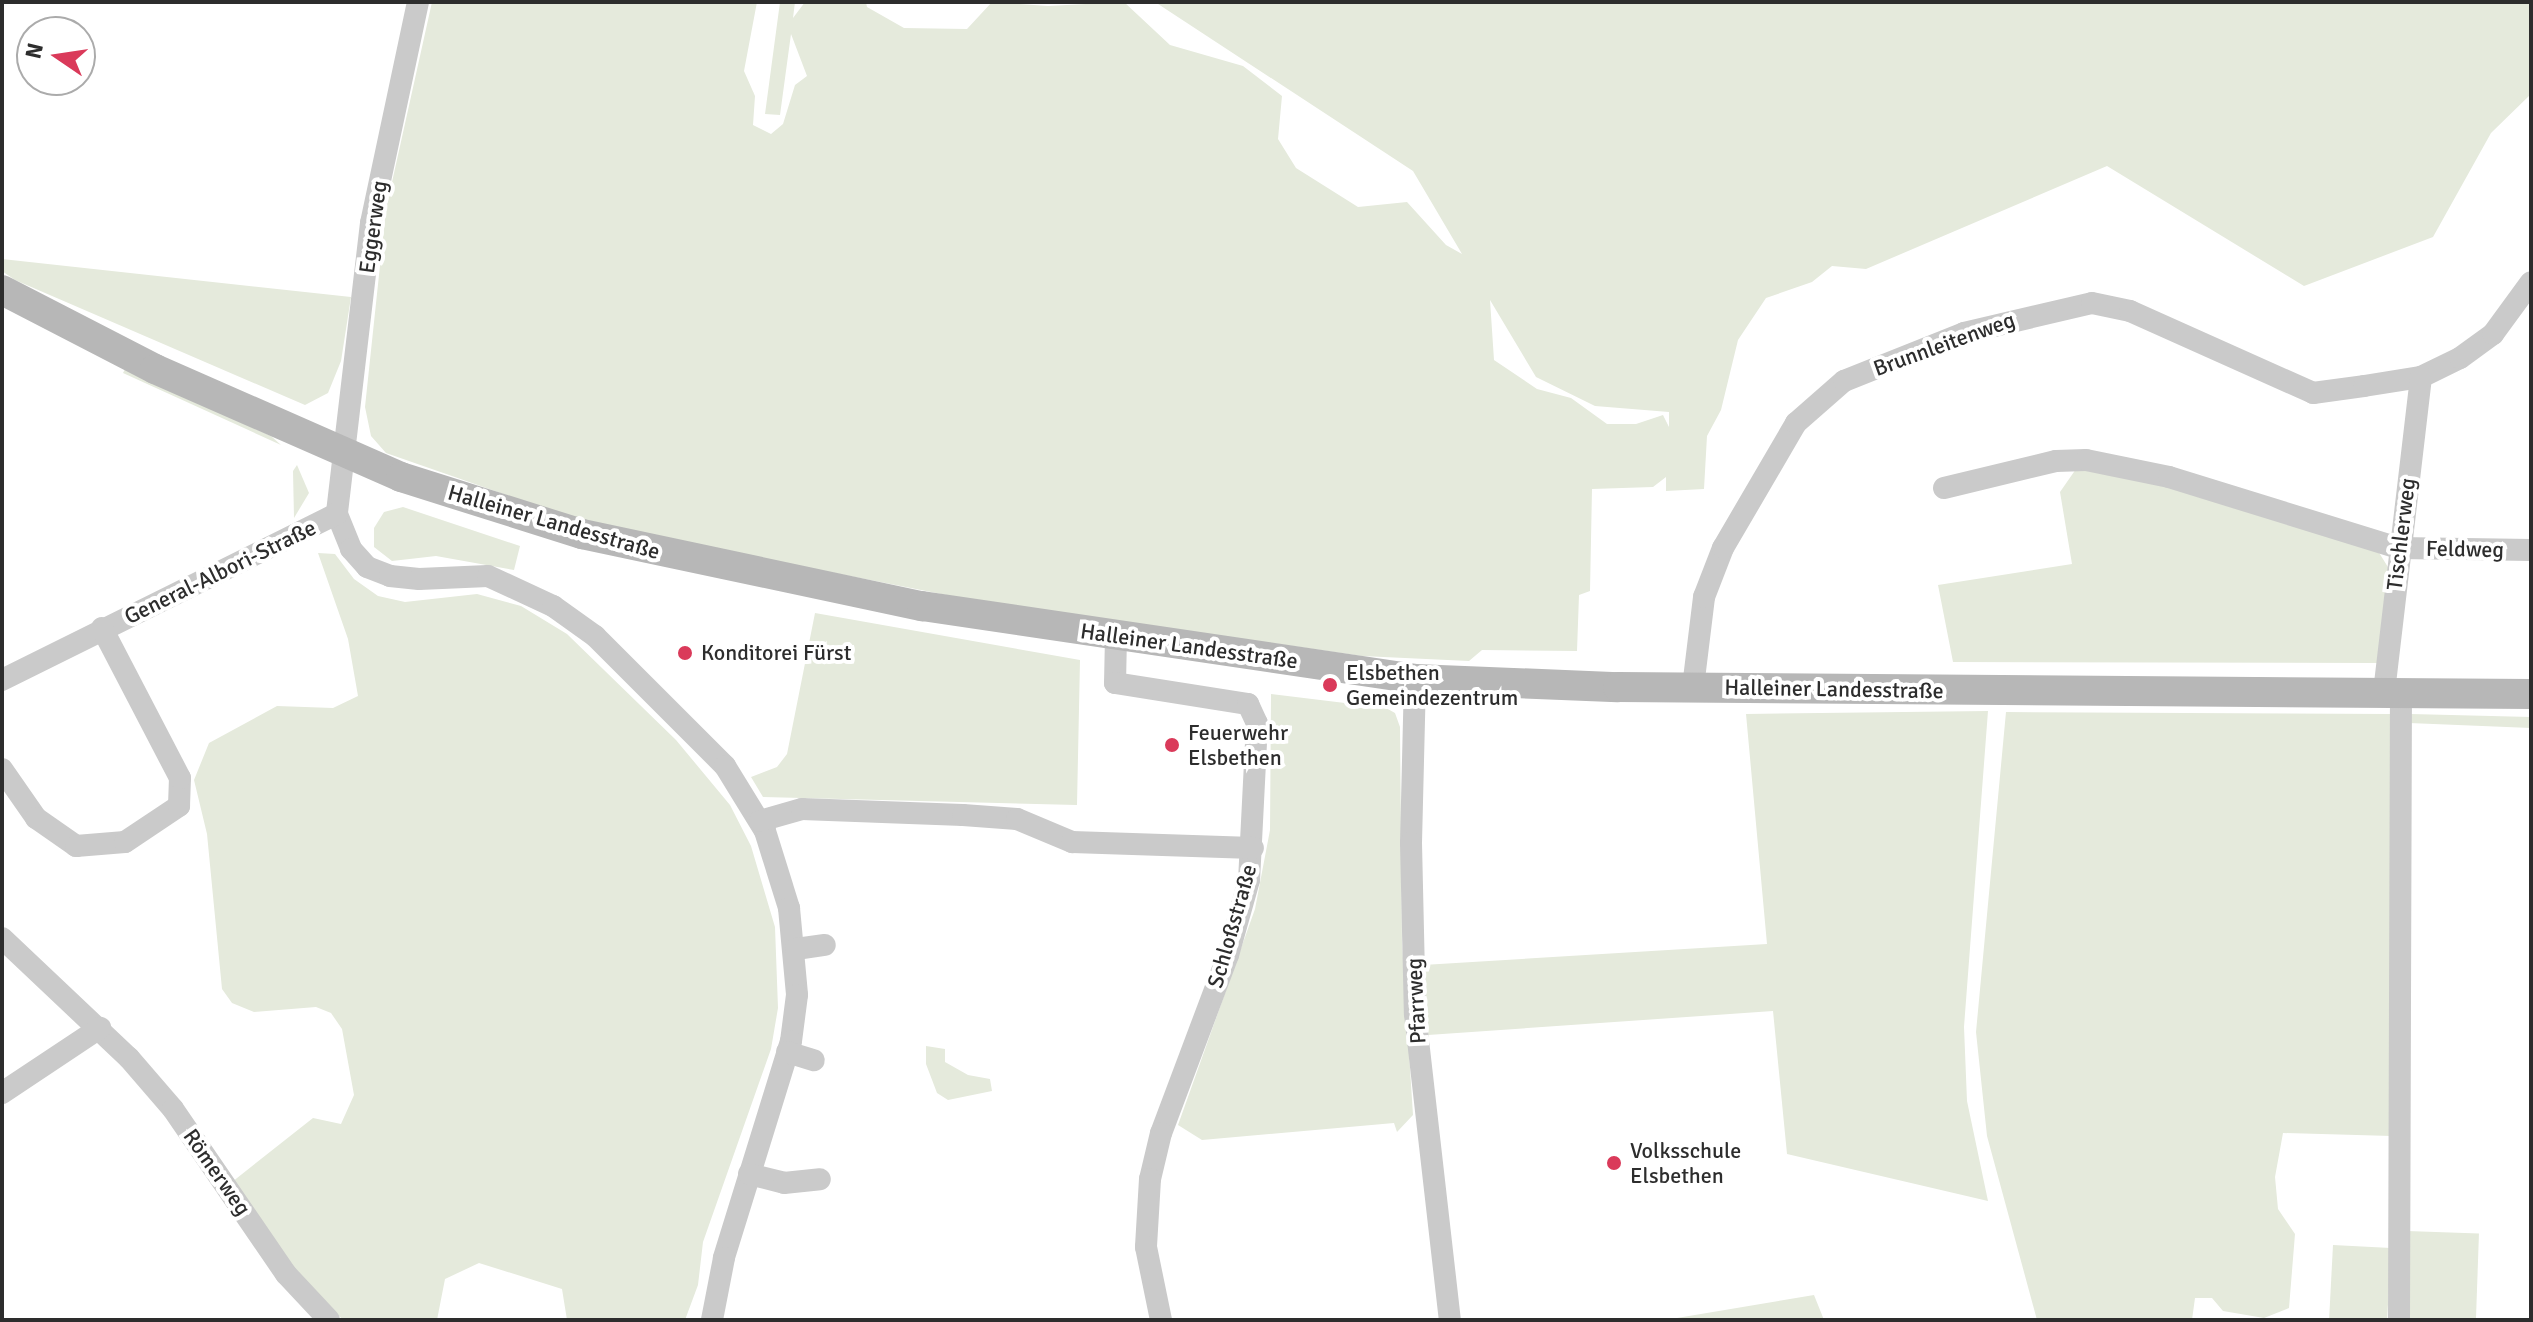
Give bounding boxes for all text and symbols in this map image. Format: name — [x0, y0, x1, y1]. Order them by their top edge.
north arrow — [16, 16, 96, 96]
text: N — [19, 40, 49, 61]
street label: Eggerweg — [353, 179, 393, 275]
street label: Brunnleitenweg — [1870, 306, 2018, 382]
street label: Tischlerweg — [2381, 476, 2421, 592]
street label: Halleiner Landesstraße — [445, 479, 663, 565]
street label: General-Albori-Straße — [120, 514, 320, 630]
street label: Feldweg — [2426, 535, 2504, 563]
street label: Halleiner Landesstraße — [1079, 618, 1299, 674]
place label: Konditorei Fürst — [701, 640, 851, 666]
marker: Konditorei Fürst — [676, 644, 694, 662]
place label: Elsbethen Gemeindezentrum — [1346, 659, 1518, 710]
street label: Halleiner Landesstraße — [1724, 674, 1944, 704]
marker: Elsbethen Gemeindezentrum — [1321, 676, 1339, 694]
place label: Feuerwehr Elsbethen — [1188, 719, 1288, 770]
marker: Feuerwehr Elsbethen — [1163, 736, 1181, 754]
street label: Schloßstraße — [1202, 861, 1262, 991]
street label: Pfarrweg — [1401, 957, 1431, 1045]
street label: Römerweg — [178, 1124, 256, 1220]
place label: Volksschule Elsbethen — [1630, 1137, 1741, 1188]
marker: Volksschule Elsbethen — [1605, 1154, 1623, 1172]

